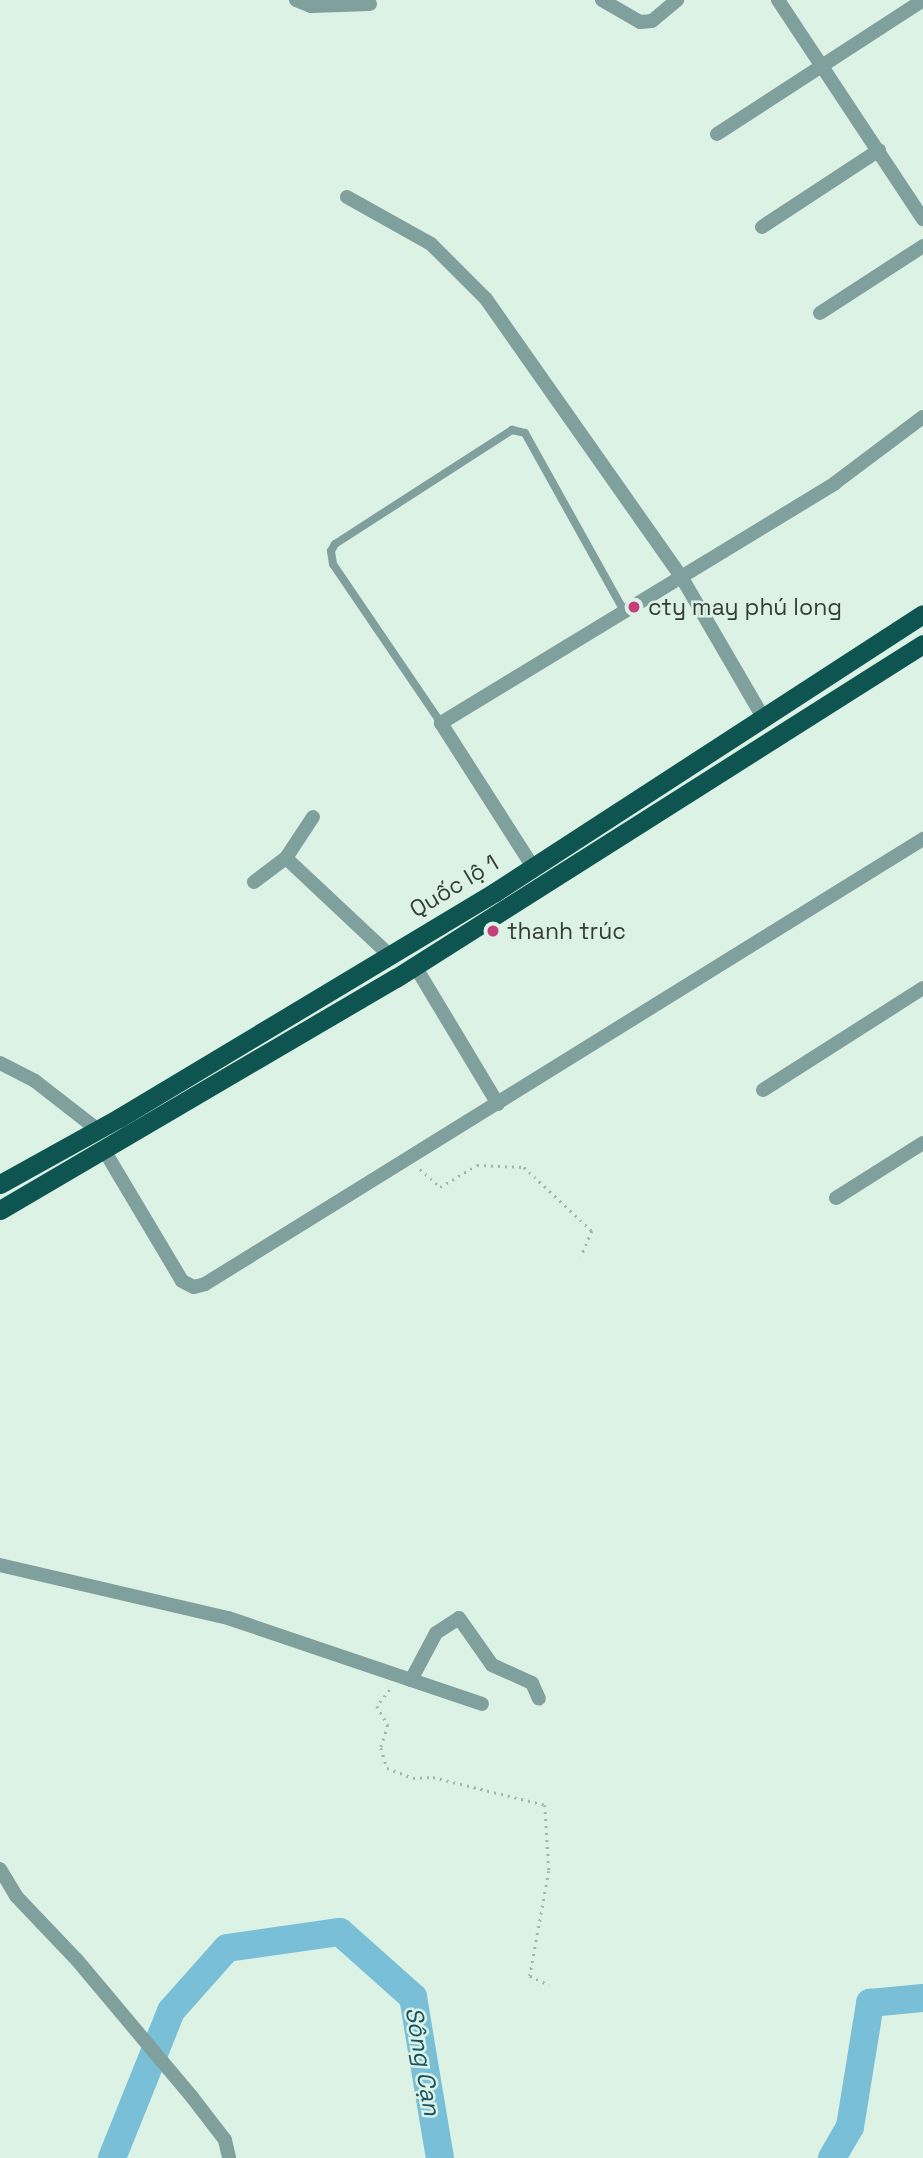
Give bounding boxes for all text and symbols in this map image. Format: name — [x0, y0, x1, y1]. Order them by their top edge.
place label: cty may phú long — [648, 593, 842, 621]
marker: cty may phú long — [626, 599, 642, 615]
street label: Quốc lộ 1 — [405, 849, 503, 923]
place label: thanh trúc — [507, 917, 626, 945]
marker: thanh trúc — [485, 923, 501, 939]
water label: Sông Cạn — [399, 2004, 447, 2118]

